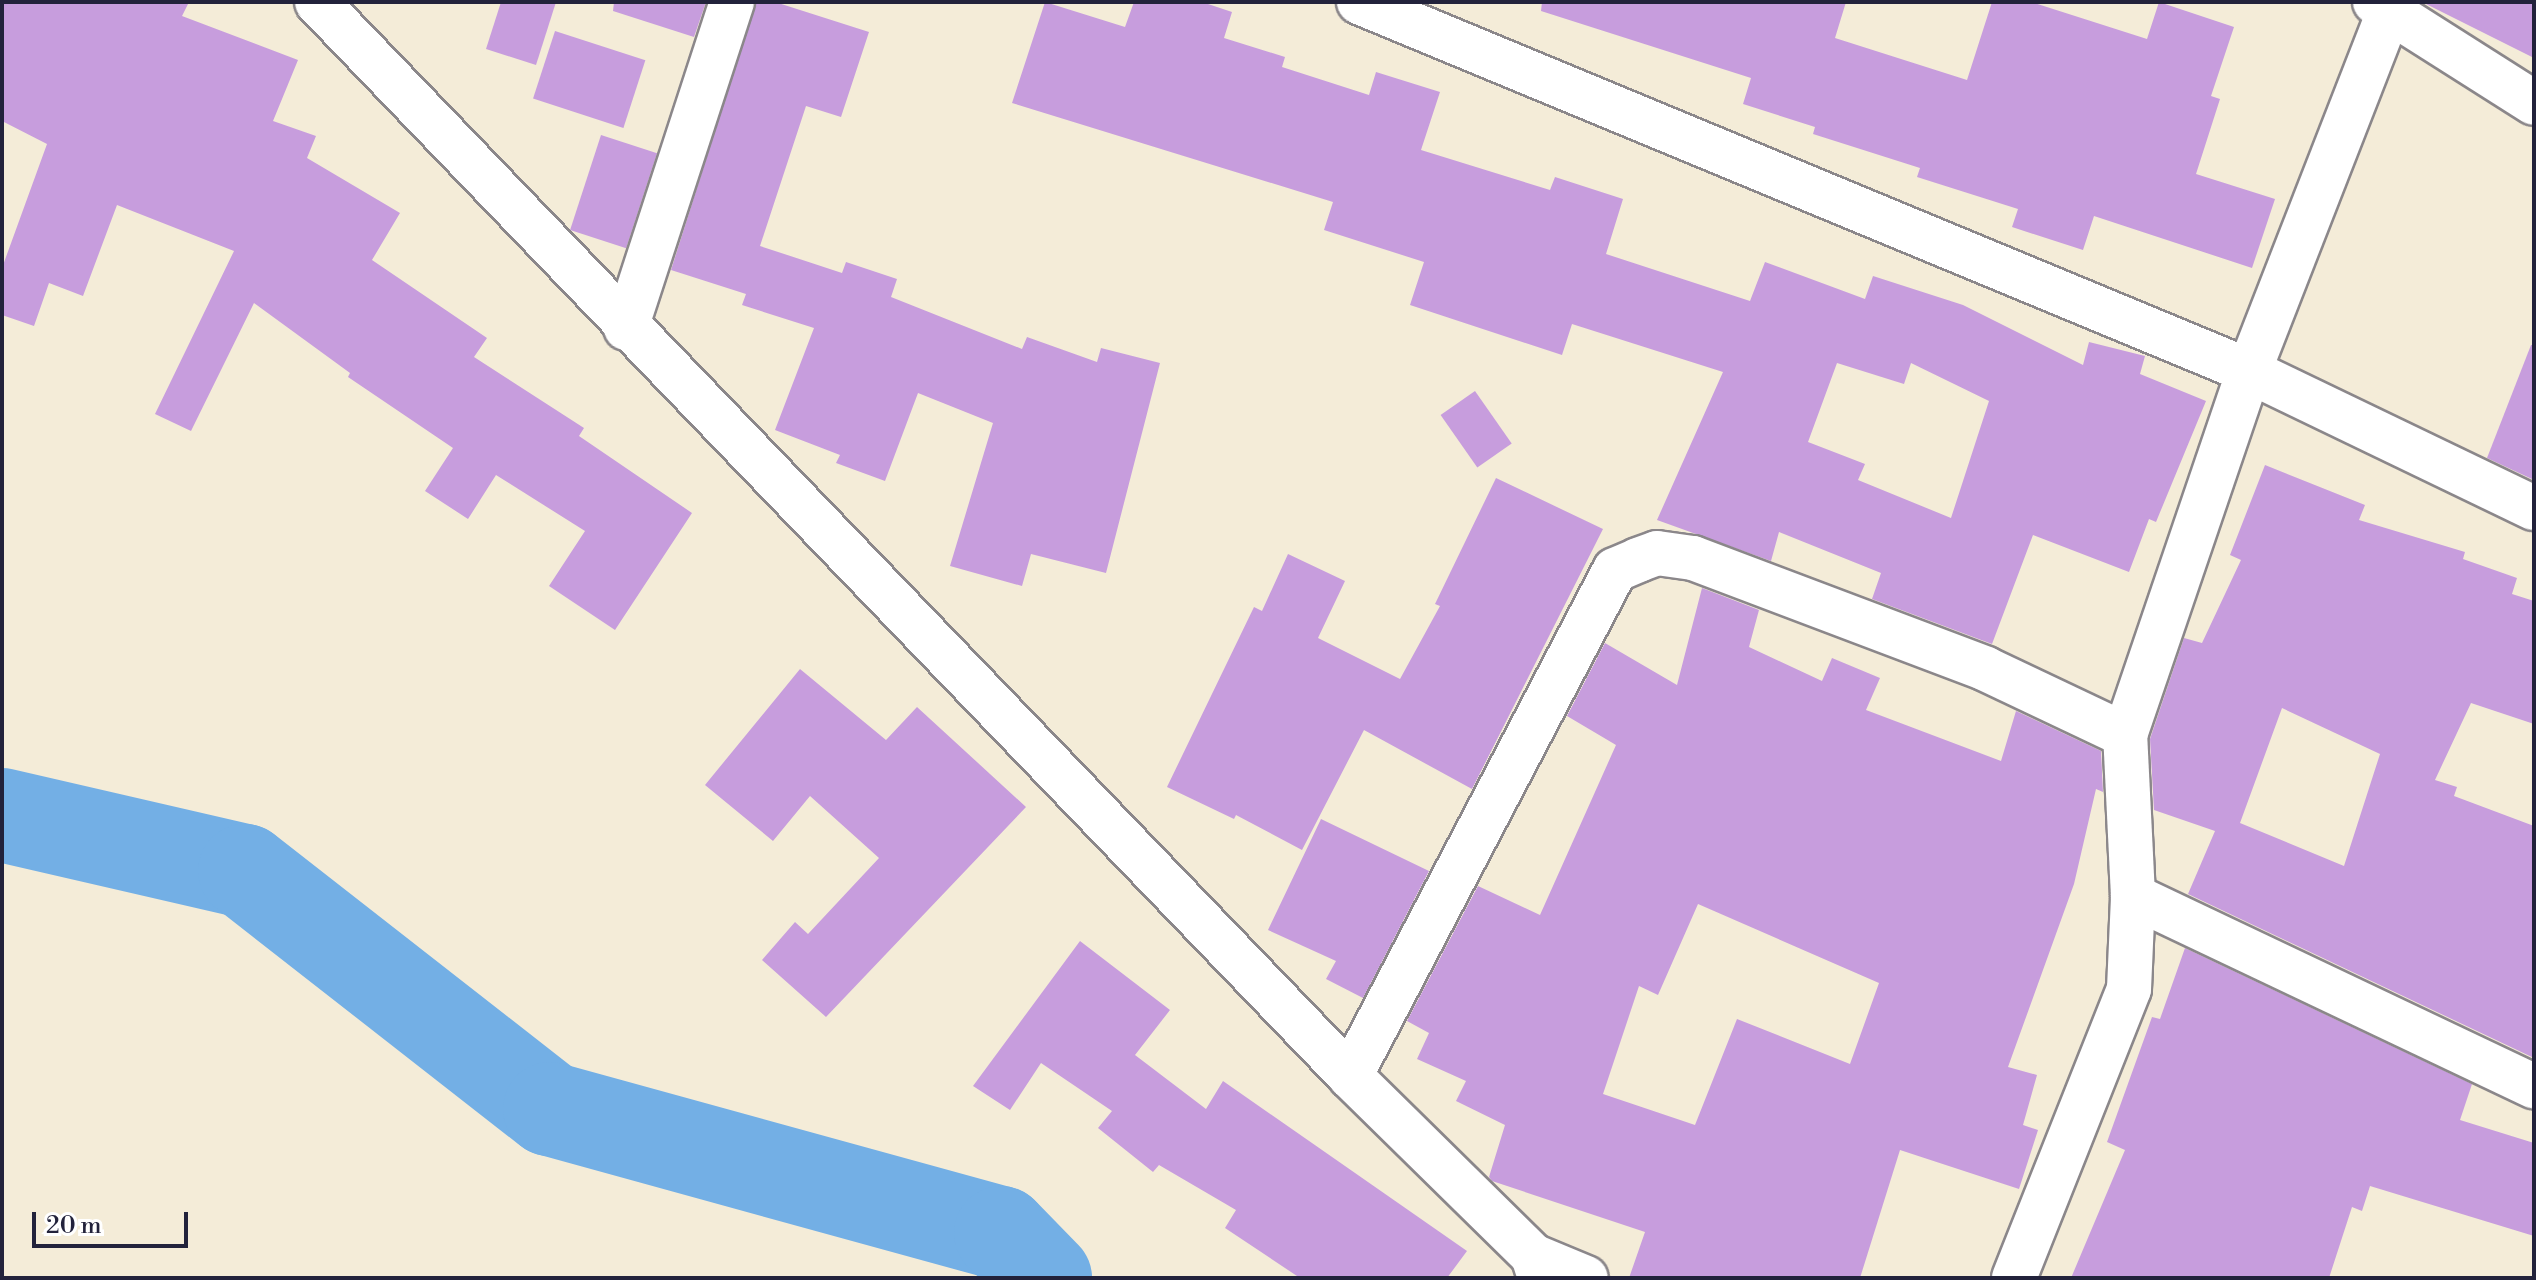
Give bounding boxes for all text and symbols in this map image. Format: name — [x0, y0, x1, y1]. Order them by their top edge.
scale bar — [36, 1196, 192, 1246]
text: 20 m — [46, 1211, 102, 1241]

